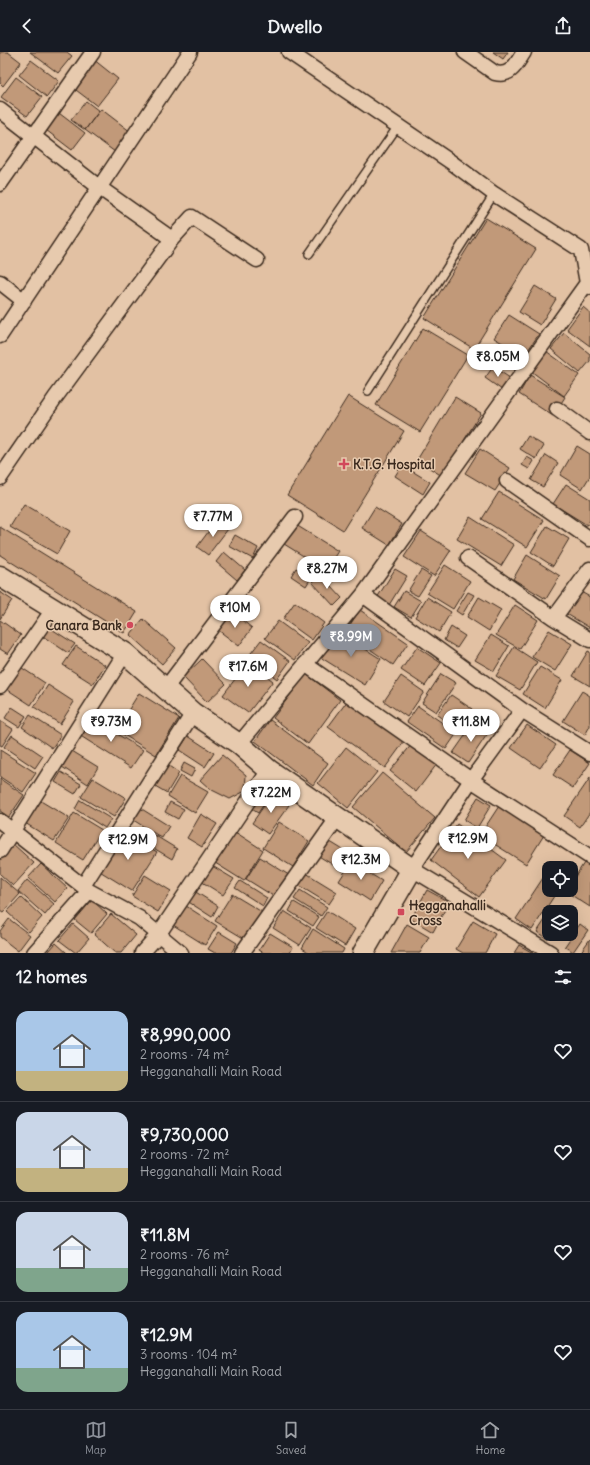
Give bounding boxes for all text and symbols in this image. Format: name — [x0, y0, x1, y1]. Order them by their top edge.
icon: back — [16, 15, 38, 37]
text: Dwello — [268, 15, 322, 38]
icon: share — [552, 15, 574, 37]
pin: ₹8.05M — [465, 344, 531, 378]
text: ₹8.05M — [476, 348, 520, 365]
place label: K.T.G. Hospital — [353, 456, 435, 473]
marker: K.T.G. Hospital — [338, 458, 350, 470]
pin: ₹7.77M — [180, 504, 246, 538]
text: ₹7.77M — [193, 508, 233, 525]
pin: ₹8.27M — [294, 556, 360, 590]
text: ₹8.27M — [306, 560, 348, 577]
pin: ₹10M — [211, 595, 259, 629]
text: ₹10M — [219, 599, 251, 616]
place label: Canara Bank — [45, 617, 122, 634]
marker: Canara Bank — [125, 620, 135, 630]
pin: ₹8.99M — [318, 624, 384, 658]
text: ₹8.99M — [329, 628, 373, 645]
pin: ₹17.6M — [215, 654, 281, 688]
text: ₹17.6M — [228, 658, 268, 675]
pin: ₹9.73M — [78, 709, 144, 743]
pin: ₹11.8M — [438, 709, 504, 743]
text: ₹9.73M — [90, 713, 132, 730]
text: ₹11.8M — [452, 713, 490, 730]
pin: ₹7.22M — [238, 780, 304, 814]
text: ₹7.22M — [250, 784, 292, 801]
pin: ₹12.9M — [435, 826, 501, 860]
pin: ₹12.9M — [95, 827, 161, 861]
text: ₹12.9M — [448, 830, 488, 847]
text: ₹12.9M — [108, 831, 148, 848]
pin: ₹12.3M — [328, 847, 394, 881]
text: ₹12.3M — [341, 851, 381, 868]
map controls — [542, 861, 578, 941]
button: locate — [542, 861, 578, 897]
place label: Hegganahalli Cross — [409, 897, 486, 929]
button: layers — [542, 905, 578, 941]
marker: Hegganahalli Cross — [396, 907, 406, 917]
text: 12 homes — [16, 966, 87, 988]
icon: filters — [552, 966, 574, 988]
text: ₹8,990,000 — [140, 1024, 231, 1046]
icon: home — [48, 1027, 96, 1075]
icon: heart — [552, 1040, 574, 1062]
text: 2 rooms · 74 m² — [140, 1046, 229, 1063]
text: Hegganahalli Main Road — [140, 1063, 282, 1080]
text: ₹9,730,000 — [140, 1124, 229, 1146]
icon: home — [48, 1128, 96, 1176]
icon: heart — [552, 1141, 574, 1163]
text: 2 rooms · 72 m² — [140, 1146, 229, 1163]
text: Hegganahalli Main Road — [140, 1163, 282, 1180]
text: ₹11.8M — [140, 1224, 190, 1246]
icon: home — [48, 1228, 96, 1276]
icon: heart — [552, 1241, 574, 1263]
text: 2 rooms · 76 m² — [140, 1246, 229, 1263]
text: Hegganahalli Main Road — [140, 1263, 282, 1280]
text: ₹12.9M — [140, 1324, 193, 1346]
icon: home — [48, 1328, 96, 1376]
icon: heart — [552, 1341, 574, 1363]
text: 3 rooms · 104 m² — [140, 1346, 237, 1363]
text: Hegganahalli Main Road — [140, 1363, 282, 1380]
tab: Map — [85, 1419, 107, 1457]
tab: Saved — [276, 1419, 306, 1457]
tab: Home — [476, 1419, 505, 1457]

